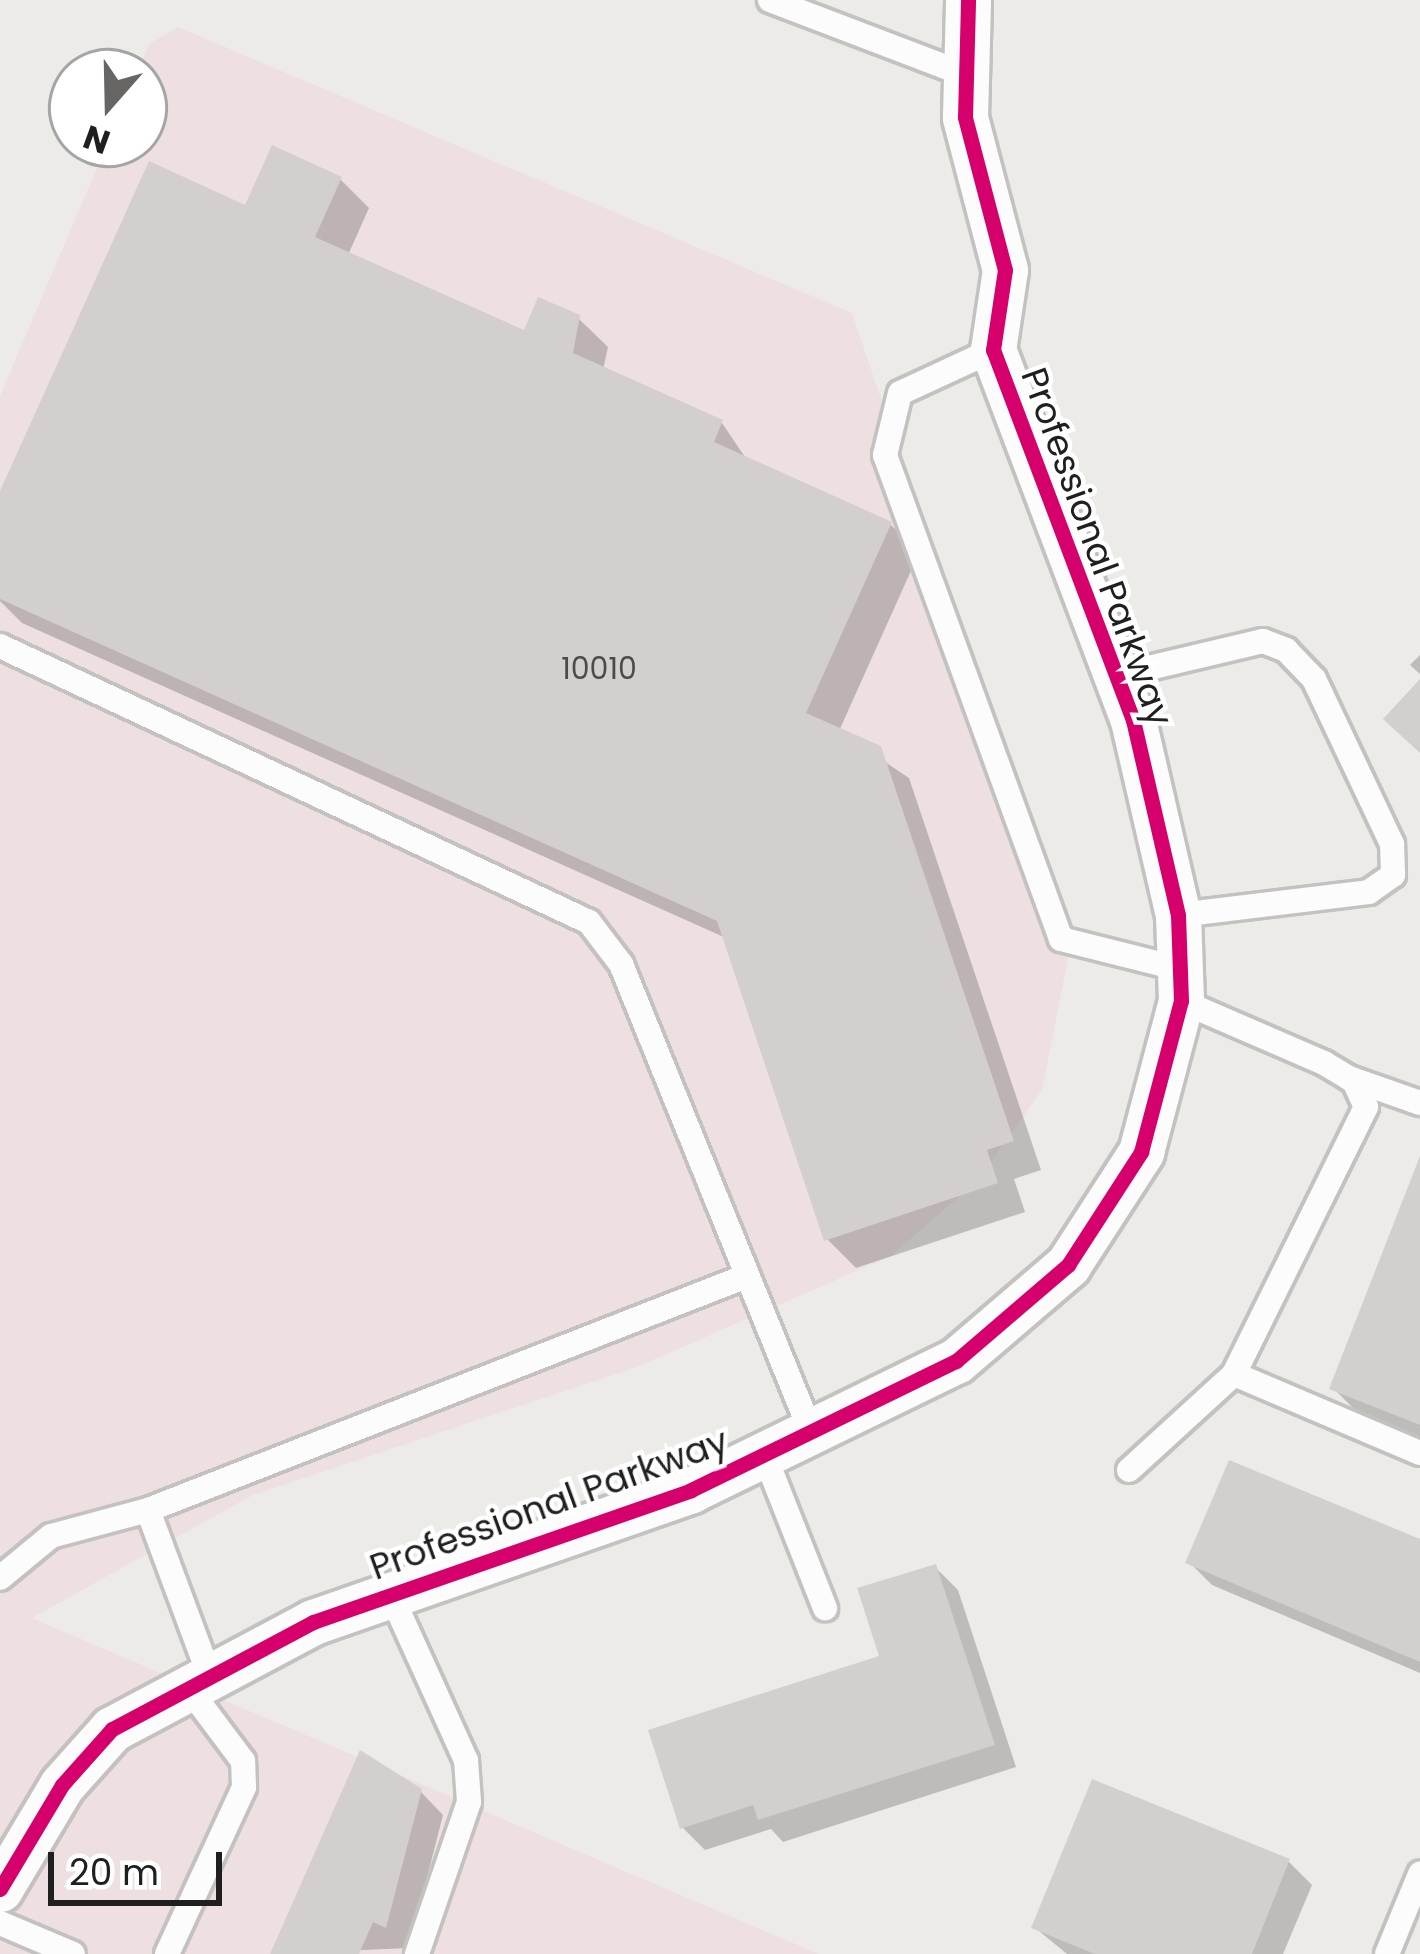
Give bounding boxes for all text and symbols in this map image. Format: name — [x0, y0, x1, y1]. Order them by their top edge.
north arrow — [48, 48, 168, 168]
text: N — [77, 113, 116, 166]
street label: Professional Parkway — [1012, 362, 1182, 732]
house number: 10010 — [561, 651, 637, 687]
street label: Professional Parkway — [364, 1419, 734, 1589]
scale bar — [54, 1828, 228, 1902]
text: 20 m — [69, 1847, 159, 1898]

